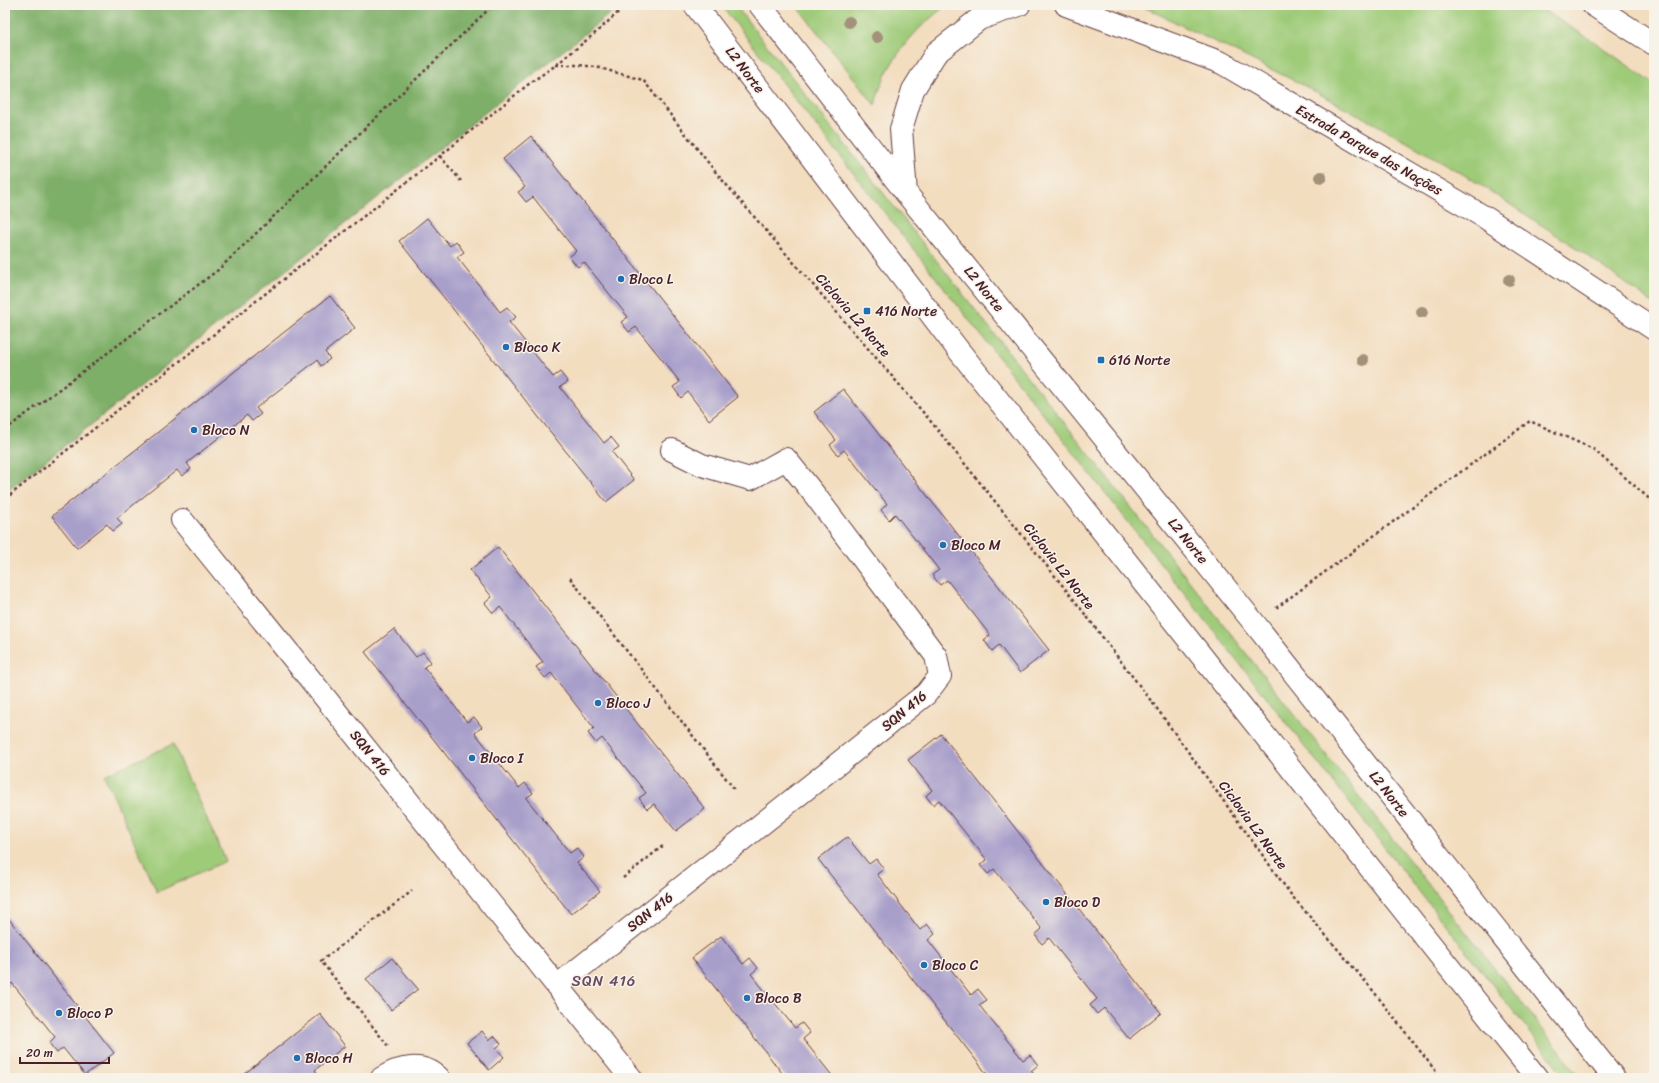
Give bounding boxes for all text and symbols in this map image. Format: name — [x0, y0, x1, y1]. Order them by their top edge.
street label: L2 Norte — [719, 41, 771, 99]
street label: Estrada Parque das Nações — [1291, 98, 1448, 203]
street label: L2 Norte — [957, 260, 1011, 318]
place label: Bloco L — [629, 267, 674, 292]
street label: Ciclovia L2 Norte — [809, 267, 897, 363]
marker: Bloco L — [616, 274, 626, 284]
place label: 416 Norte — [875, 299, 937, 324]
marker: 416 Norte — [862, 306, 872, 316]
place label: Bloco K — [514, 335, 561, 360]
marker: Bloco K — [501, 342, 511, 352]
place label: 616 Norte — [1109, 348, 1170, 373]
marker: 616 Norte — [1096, 355, 1106, 365]
place label: Bloco N — [202, 418, 250, 443]
marker: Bloco N — [189, 425, 199, 435]
street label: L2 Norte — [1161, 512, 1215, 570]
street label: Ciclovia L2 Norte — [1017, 517, 1101, 615]
place label: Bloco M — [951, 533, 1001, 558]
marker: Bloco M — [938, 540, 948, 550]
street label: SQN 416 — [875, 684, 933, 738]
place label: Bloco J — [606, 691, 651, 716]
marker: Bloco J — [593, 698, 603, 708]
street label: SQN 416 — [343, 724, 397, 782]
place label: Bloco I — [480, 746, 525, 771]
marker: Bloco I — [467, 753, 477, 763]
street label: L2 Norte — [1362, 765, 1416, 823]
street label: Ciclovia L2 Norte — [1212, 775, 1294, 875]
street label: SQN 416 — [621, 885, 679, 938]
place label: Bloco D — [1054, 890, 1101, 915]
marker: Bloco D — [1041, 897, 1051, 907]
place label: Bloco C — [932, 953, 979, 978]
marker: Bloco C — [919, 960, 929, 970]
district label: SQN 416 — [572, 968, 636, 994]
place label: Bloco B — [755, 986, 802, 1011]
marker: Bloco B — [742, 993, 752, 1003]
place label: Bloco P — [67, 1001, 114, 1026]
marker: Bloco P — [54, 1008, 64, 1018]
scale bar — [20, 1039, 109, 1065]
text: 20 m — [26, 1042, 53, 1064]
place label: Bloco H — [305, 1046, 353, 1071]
marker: Bloco H — [292, 1053, 302, 1063]

